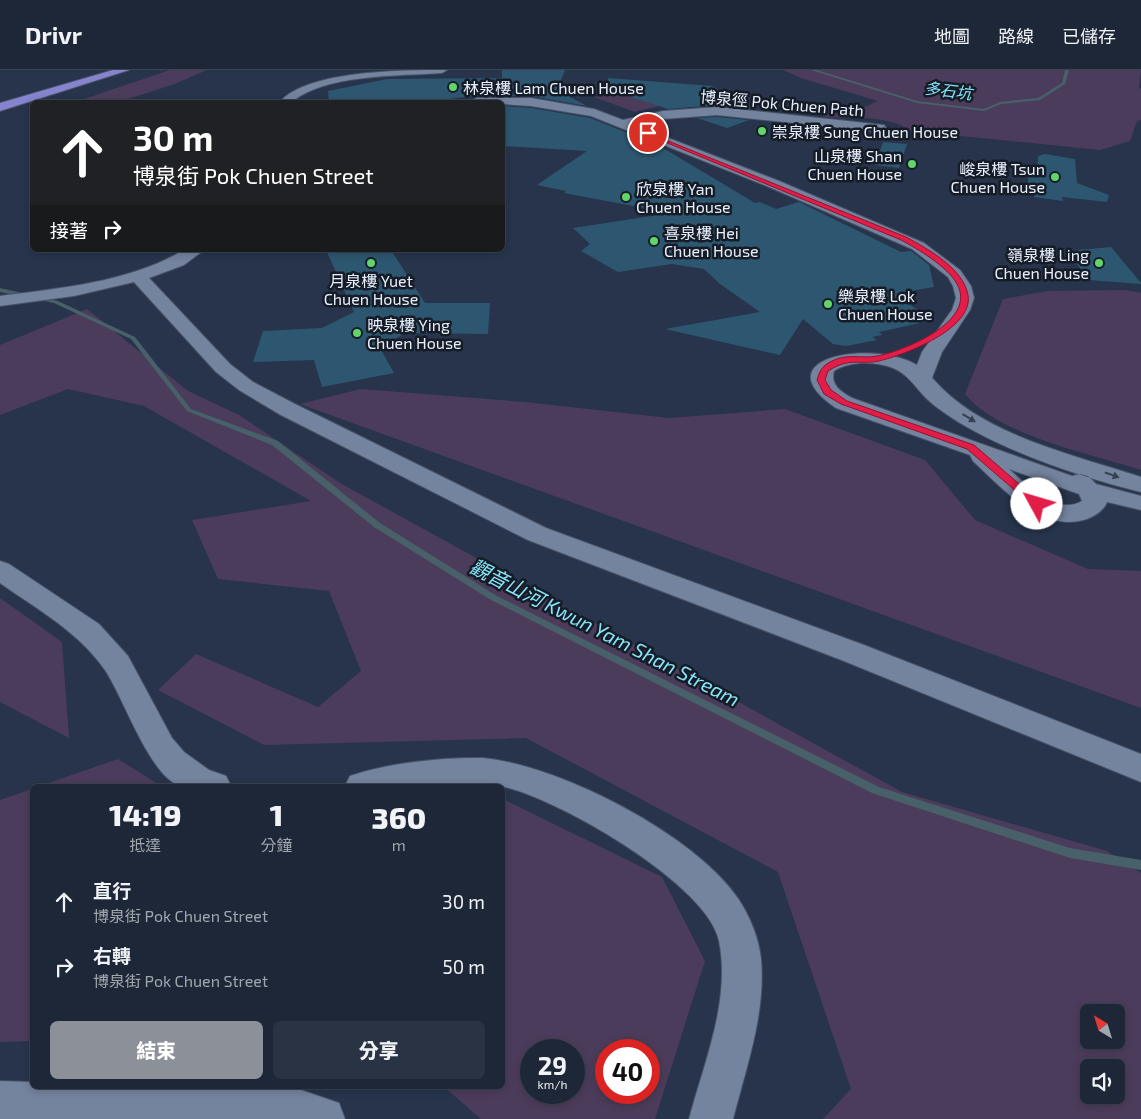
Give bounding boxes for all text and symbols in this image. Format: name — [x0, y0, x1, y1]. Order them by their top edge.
text: Drivr — [25, 20, 82, 49]
text: 地圖 — [934, 25, 970, 47]
text: 路線 — [998, 25, 1034, 47]
text: 已儲存 — [1062, 25, 1116, 47]
place label: 林泉樓 Lam Chuen House — [463, 78, 644, 97]
water label: 多石坑 — [923, 78, 975, 103]
marker: 林泉樓 Lam Chuen House — [447, 81, 459, 93]
street label: 博泉徑 Pok Chuen Path — [699, 86, 865, 120]
pin — [627, 112, 669, 154]
text: 30 m — [133, 116, 213, 158]
icon: arrive — [634, 119, 662, 147]
icon: ahead — [50, 120, 115, 185]
place label: 崇泉樓 Sung Chuen House — [772, 122, 958, 141]
marker: 崇泉樓 Sung Chuen House — [756, 125, 768, 137]
place label: 山泉樓 Shan Chuen House — [807, 146, 902, 183]
marker: 山泉樓 Shan Chuen House — [906, 158, 918, 170]
place label: 峻泉樓 Tsun Chuen House — [950, 159, 1045, 196]
text: 博泉街 Pok Chuen Street — [133, 162, 374, 188]
marker: 峻泉樓 Tsun Chuen House — [1049, 171, 1061, 183]
place label: 欣泉樓 Yan Chuen House — [636, 179, 731, 216]
marker: 欣泉樓 Yan Chuen House — [620, 191, 632, 203]
icon: right — [98, 215, 126, 243]
text: 接著 — [50, 219, 88, 242]
place label: 喜泉樓 Hei Chuen House — [664, 223, 759, 260]
marker: 喜泉樓 Hei Chuen House — [648, 235, 660, 247]
place label: 嶺泉樓 Ling Chuen House — [994, 245, 1089, 282]
marker: 月泉樓 Yuet Chuen House — [365, 257, 377, 269]
marker: 嶺泉樓 Ling Chuen House — [1093, 257, 1105, 269]
place label: 月泉樓 Yuet Chuen House — [324, 271, 418, 308]
place label: 樂泉樓 Lok Chuen House — [838, 286, 933, 323]
marker: 樂泉樓 Lok Chuen House — [822, 298, 834, 310]
place label: 映泉樓 Ying Chuen House — [367, 315, 462, 352]
marker: 映泉樓 Ying Chuen House — [351, 327, 363, 339]
one-way arrow — [963, 414, 976, 423]
one-way arrow — [1105, 471, 1120, 479]
position arrow — [1010, 477, 1062, 529]
water label: 觀音山河 Kwun Yam Shan Stream — [466, 553, 744, 711]
text: 14:19 — [109, 796, 182, 832]
text: 1 — [270, 796, 283, 832]
text: 360 — [371, 799, 426, 835]
text: 抵達 — [129, 835, 161, 854]
text: 分鐘 — [260, 835, 293, 854]
text: m — [392, 835, 406, 854]
text: 直行 — [93, 879, 131, 902]
icon: ahead — [50, 888, 78, 916]
text: 30 m — [442, 890, 485, 913]
text: 博泉街 Pok Chuen Street — [93, 906, 268, 925]
text: 右轉 — [93, 944, 131, 967]
icon: right — [50, 953, 78, 981]
text: 50 m — [442, 955, 485, 978]
text: 博泉街 Pok Chuen Street — [93, 971, 268, 990]
north arrow — [1080, 1004, 1125, 1049]
map controls — [1080, 1004, 1125, 1104]
button: 結束 — [50, 1021, 263, 1079]
button: 分享 — [273, 1021, 485, 1079]
speed limit sign: 40 — [595, 1039, 660, 1104]
text: 29 — [538, 1050, 567, 1080]
button: sound — [1080, 1059, 1125, 1104]
text: km/h — [538, 1077, 567, 1091]

